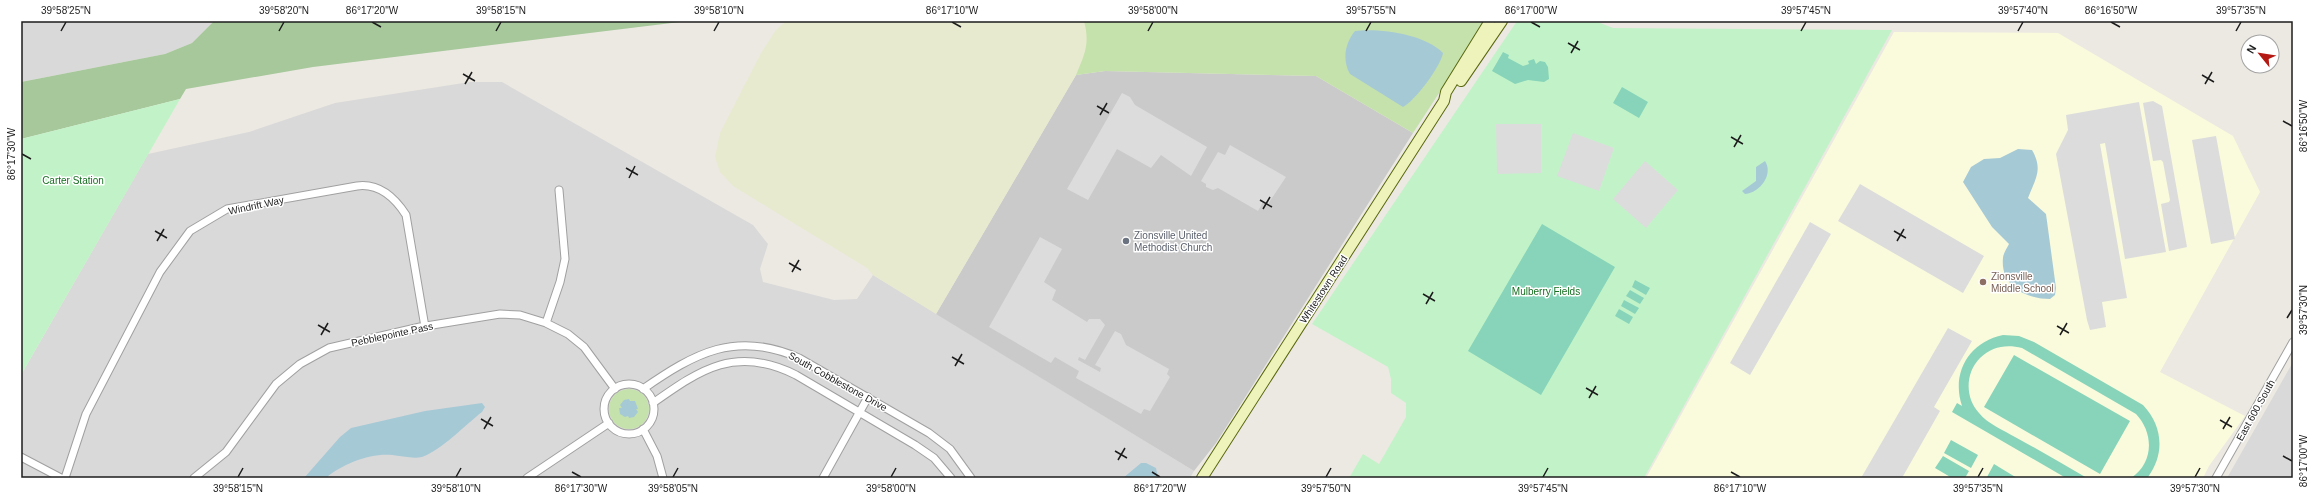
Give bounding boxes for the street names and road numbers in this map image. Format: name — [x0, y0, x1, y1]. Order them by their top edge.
street label: Windrift Way — [227, 194, 285, 217]
street label: Whitestown Road — [1297, 253, 1349, 325]
street label: Pebblepointe Pass — [350, 320, 434, 349]
street label: South Cobblestone Drive — [786, 350, 889, 413]
street label: East 600 South — [2234, 378, 2277, 443]

